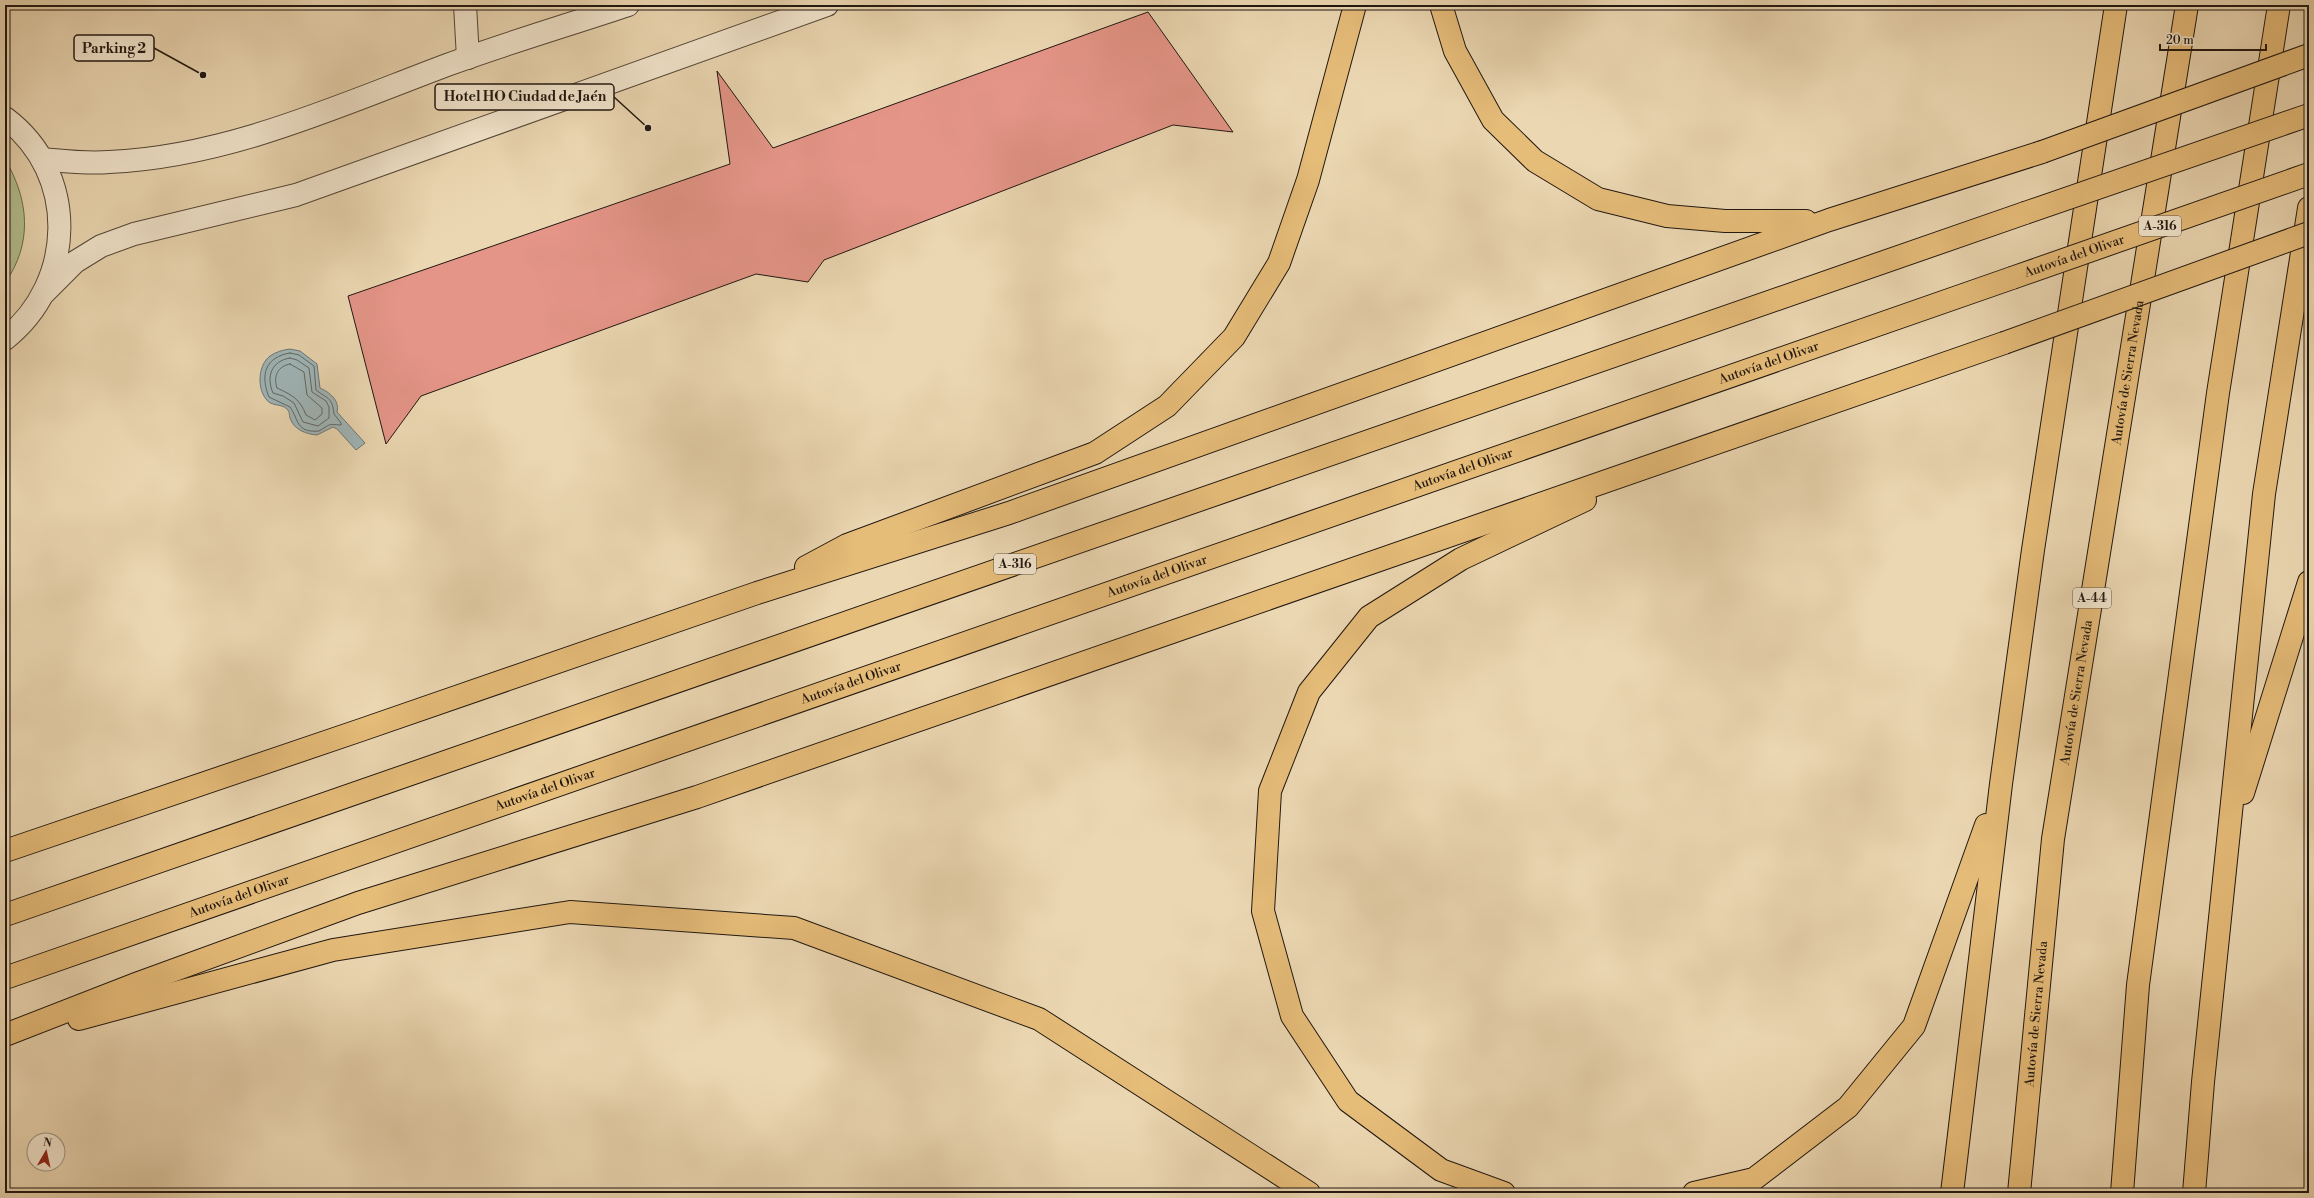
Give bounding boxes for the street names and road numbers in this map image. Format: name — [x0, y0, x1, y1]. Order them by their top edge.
road number: A-316 — [2139, 216, 2181, 236]
street label: Autovía del Olivar — [2021, 231, 2127, 281]
street label: Autovía de Sierra Nevada — [2108, 299, 2148, 447]
street label: Autovía del Olivar — [1716, 338, 1821, 388]
street label: Autovía del Olivar — [1410, 445, 1516, 495]
street label: Autovía del Olivar — [1104, 551, 1210, 601]
road number: A-316 — [994, 554, 1036, 574]
road number: A-44 — [2073, 588, 2111, 608]
street label: Autovía de Sierra Nevada — [2057, 618, 2096, 767]
street label: Autovía del Olivar — [798, 658, 904, 708]
street label: Autovía del Olivar — [492, 765, 598, 815]
street label: Autovía del Olivar — [186, 871, 292, 922]
street label: Autovía de Sierra Nevada — [2021, 940, 2051, 1089]

